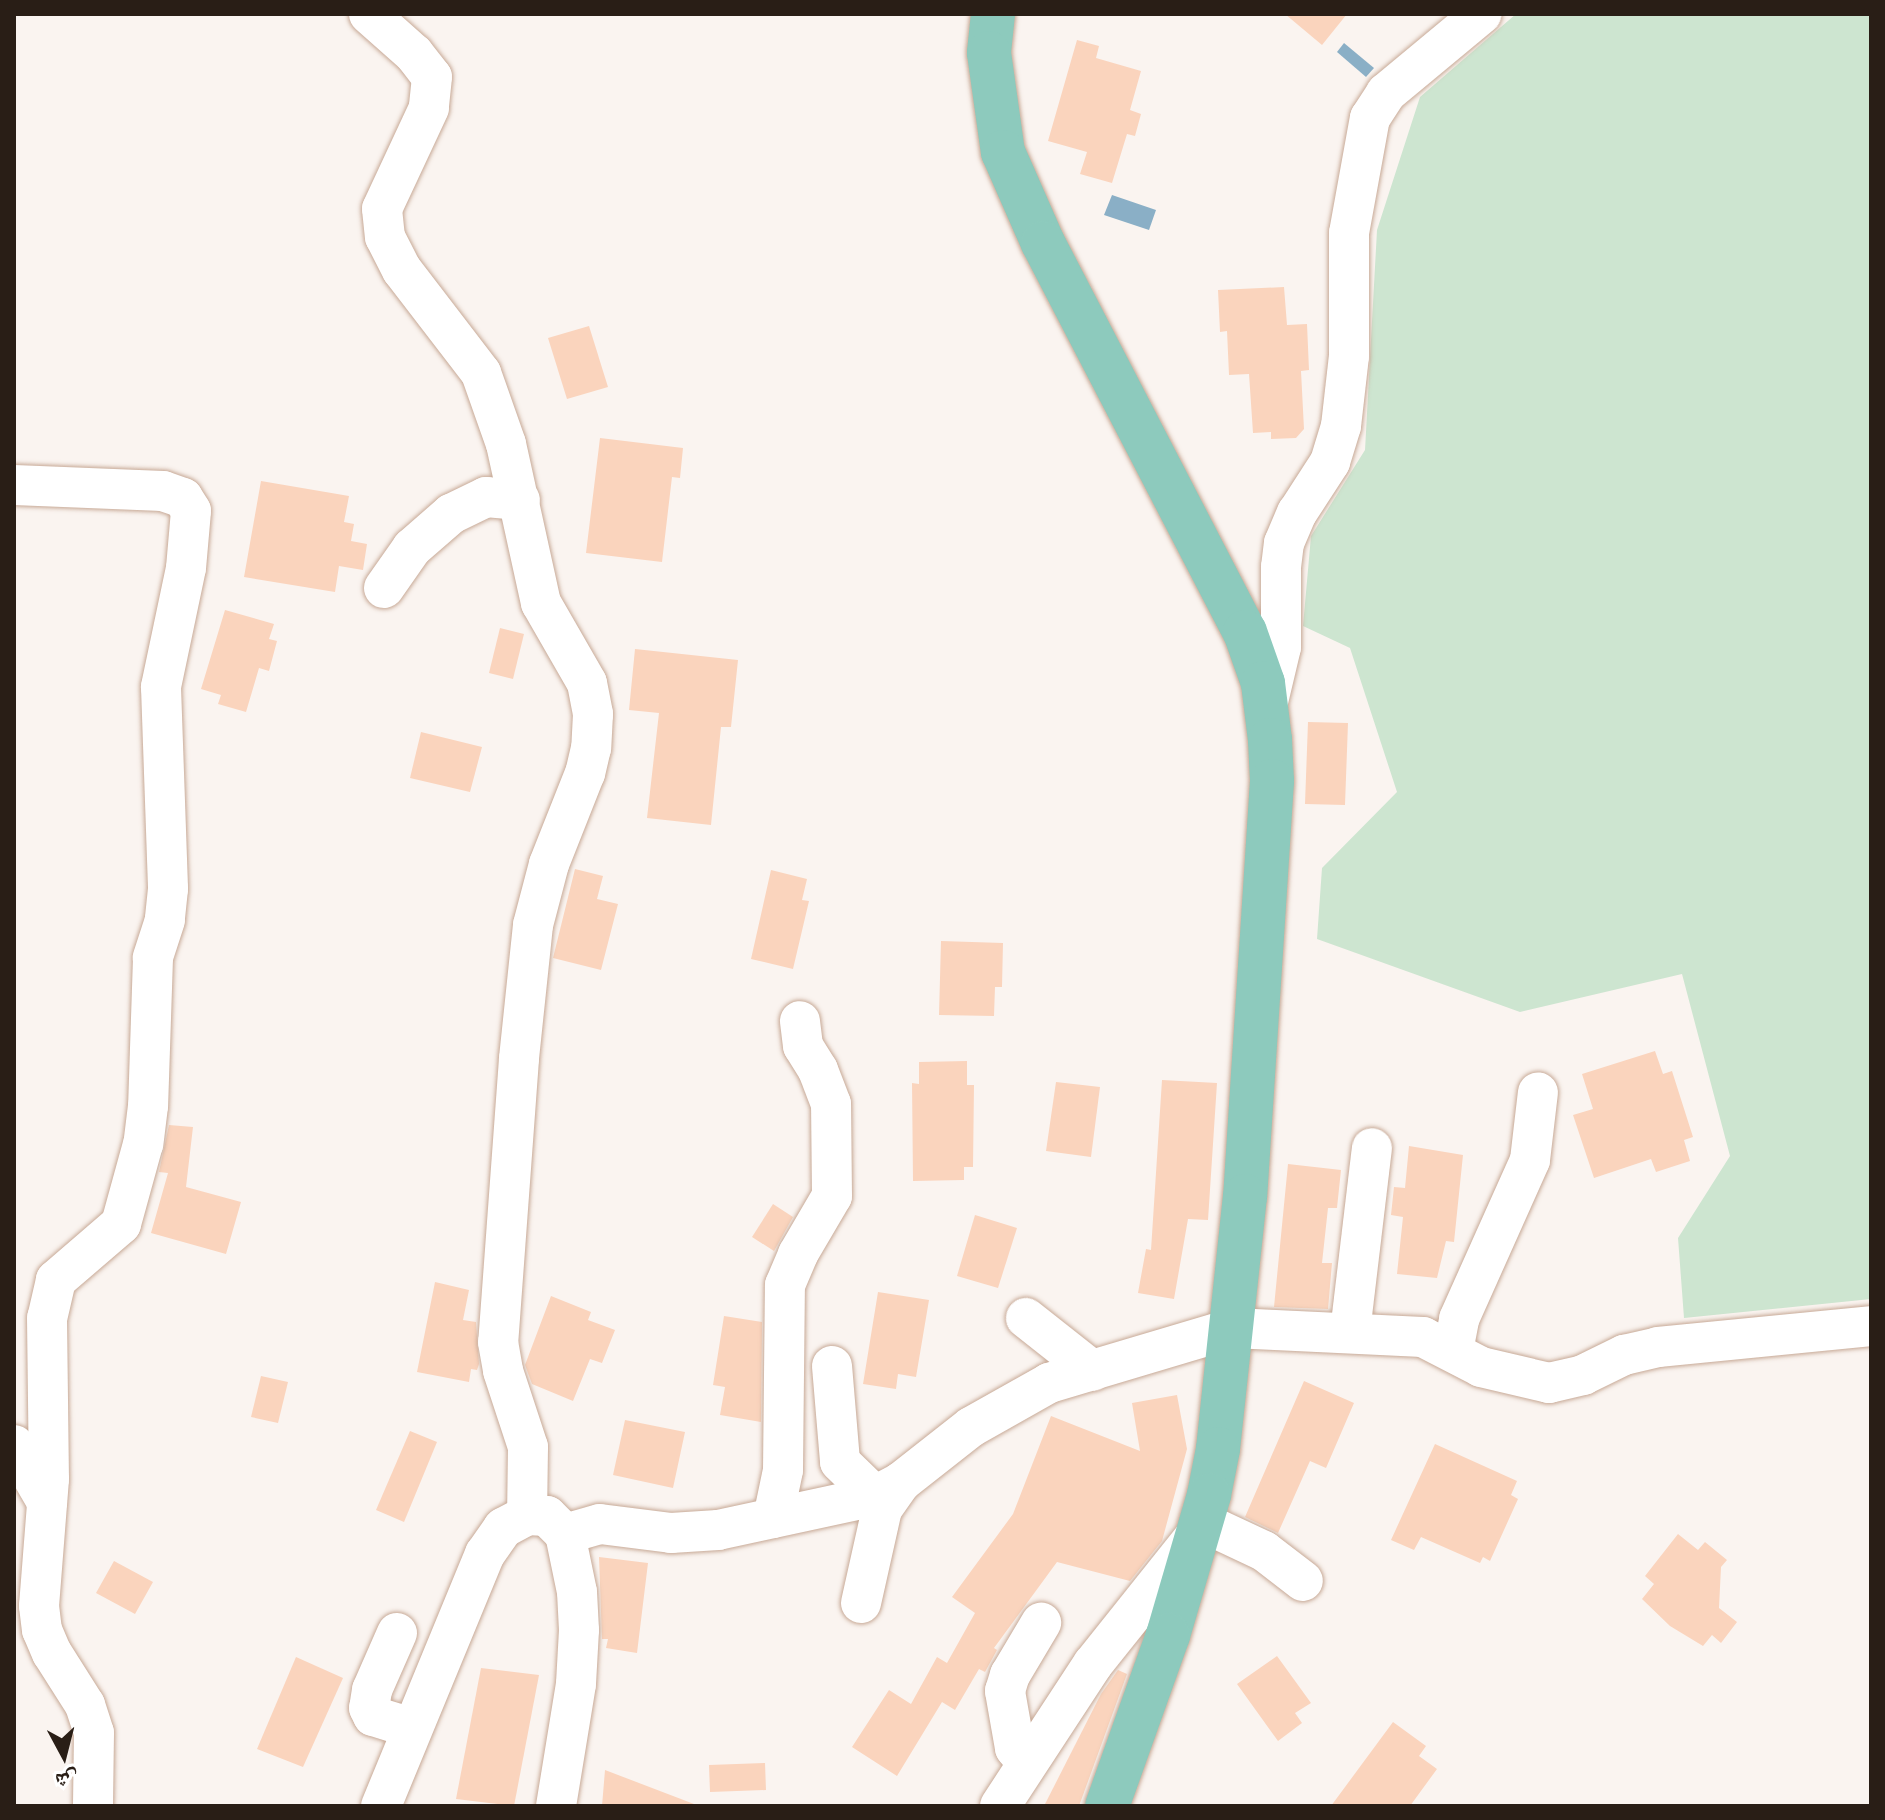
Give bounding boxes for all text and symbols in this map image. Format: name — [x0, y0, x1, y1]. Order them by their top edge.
north arrow — [24, 1716, 104, 1796]
text: ش — [54, 1765, 80, 1795]

